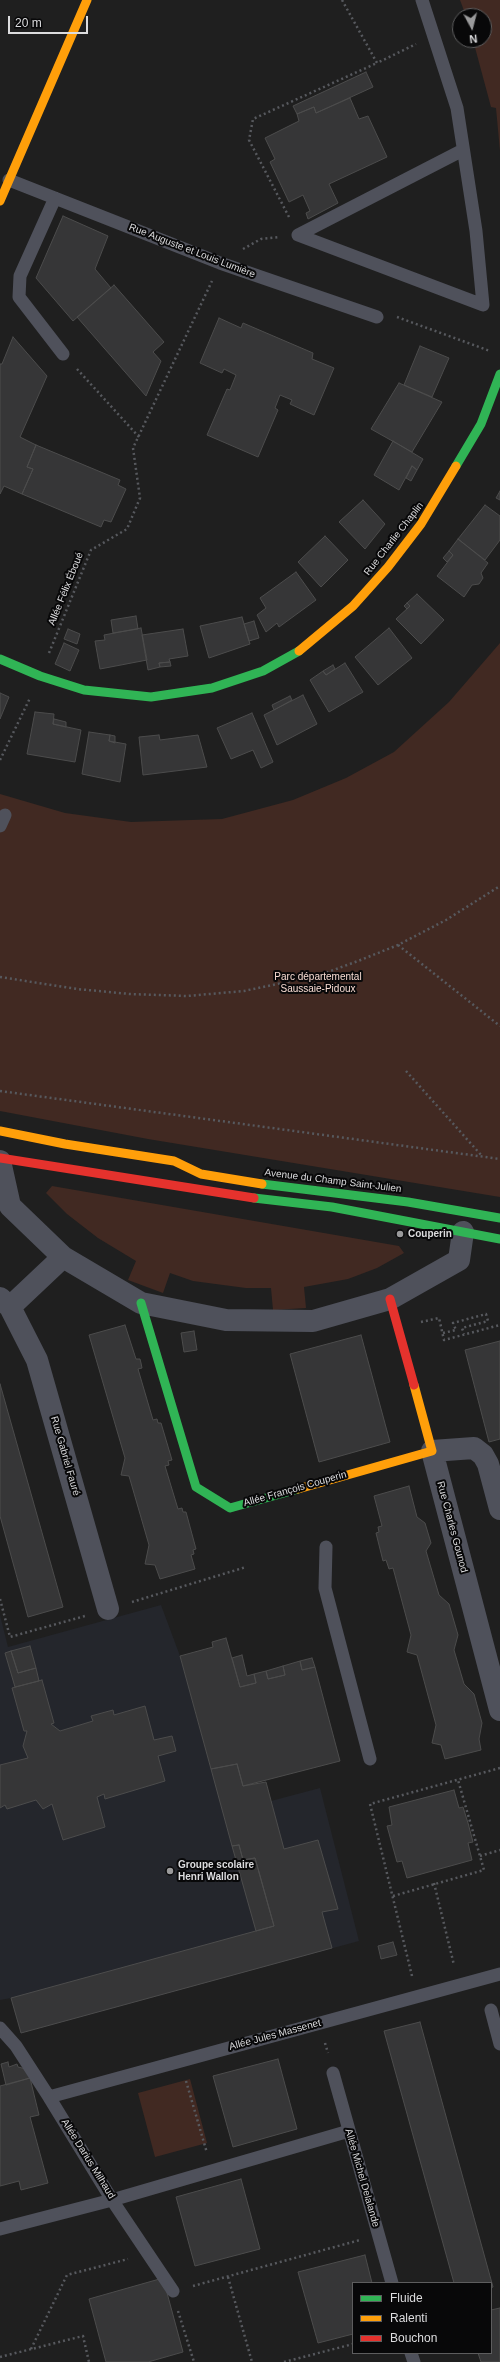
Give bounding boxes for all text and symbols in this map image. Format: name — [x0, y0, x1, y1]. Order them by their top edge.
scale bar — [10, 8, 90, 34]
north arrow — [452, 8, 492, 48]
text: 20 m — [15, 16, 42, 30]
text: N — [469, 32, 478, 45]
street label: Rue Auguste et Louis Lumière — [127, 221, 257, 281]
street label: Rue Charlie Chaplin — [362, 500, 426, 578]
street label: Allée Félix Éboué — [46, 551, 86, 627]
park label: Parc départemental Saussaie-Pidoux — [274, 971, 362, 994]
street label: Avenue du Champ Saint-Julien — [264, 1167, 402, 1195]
place label: Couperin — [408, 1228, 452, 1240]
marker: Couperin — [395, 1229, 405, 1239]
street label: Rue Gabriel Fauré — [48, 1415, 82, 1497]
street label: Allée François Couperin — [242, 1469, 348, 1509]
street label: Rue Charles Gounod — [434, 1480, 470, 1574]
place label: Groupe scolaire Henri Wallon — [178, 1859, 254, 1882]
marker: Groupe scolaire Henri Wallon — [165, 1866, 175, 1876]
street label: Allée Jules Massenet — [228, 2017, 322, 2053]
street label: Allée Darius Milhaud — [59, 2117, 117, 2201]
street label: Allée Michel Delalande — [342, 2127, 382, 2229]
legend — [352, 2282, 492, 2354]
text: Fluide — [390, 2291, 423, 2305]
text: Ralenti — [390, 2311, 427, 2325]
text: Bouchon — [390, 2331, 437, 2345]

